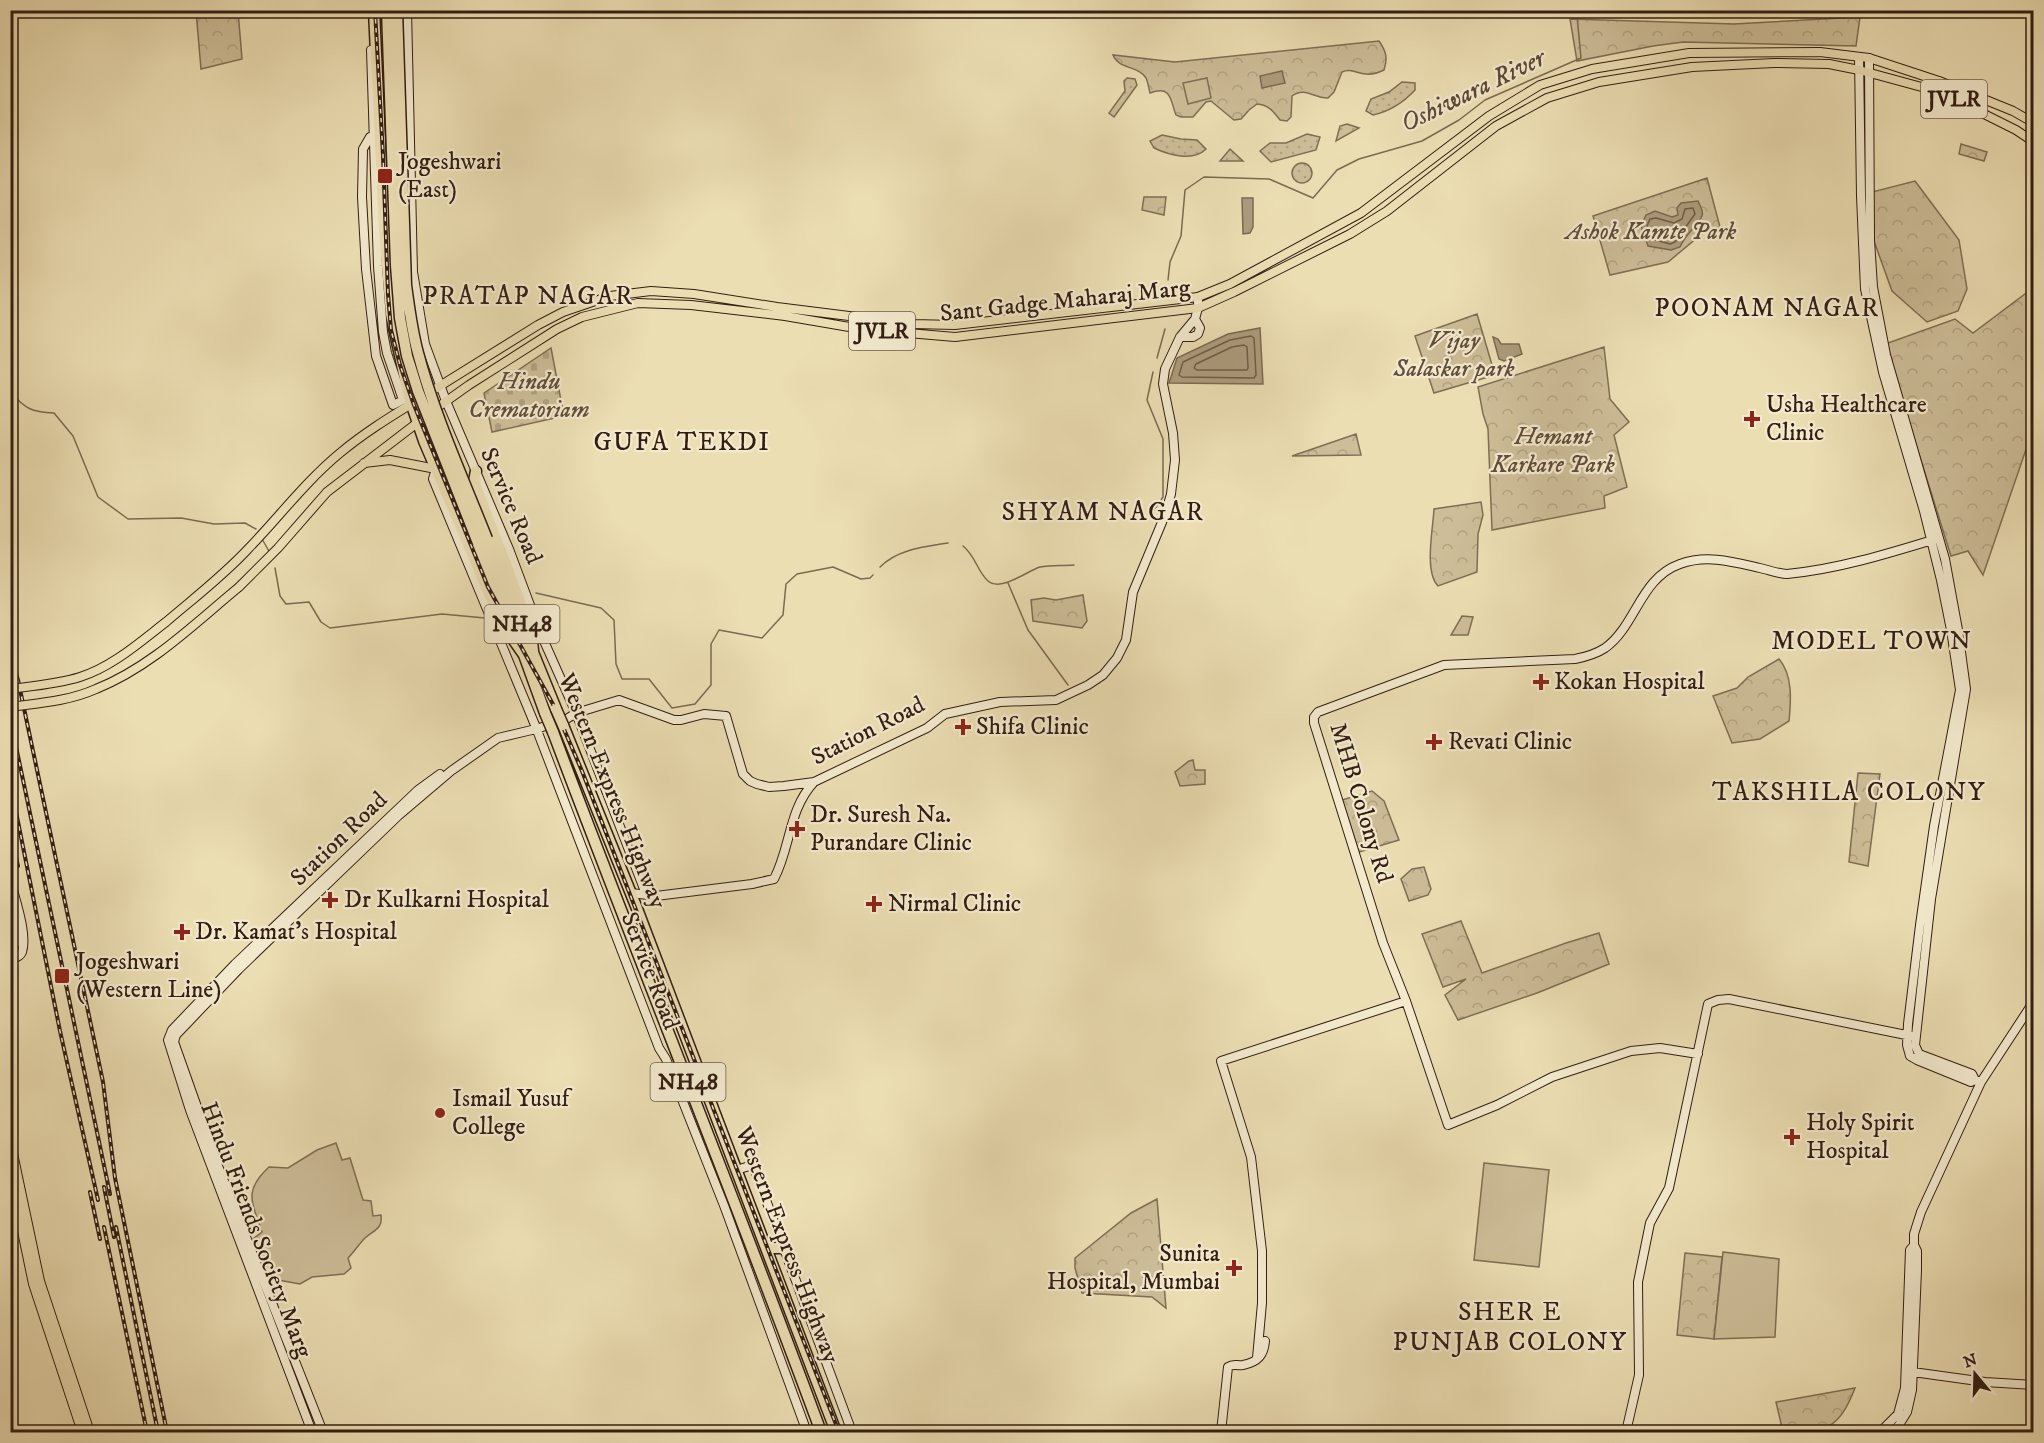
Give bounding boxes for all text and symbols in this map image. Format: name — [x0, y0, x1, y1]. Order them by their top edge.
water label: Oshiwara River — [1395, 41, 1552, 140]
road number: JVLR — [1921, 80, 1987, 118]
place label: Jogeshwari (East) — [396, 147, 501, 205]
marker: Jogeshwari (East) — [376, 167, 394, 185]
park label: Ashok Kamte Park — [1563, 217, 1736, 247]
street label: Sant Gadge Maharaj Marg — [938, 273, 1192, 329]
district label: PRATAP NAGAR — [422, 280, 634, 313]
district label: POONAM NAGAR — [1654, 292, 1880, 325]
road number: JVLR — [849, 312, 915, 350]
park label: Vijay Salaskar park — [1392, 326, 1515, 384]
park label: Hindu Crematoriam — [468, 367, 590, 425]
place label: Usha Healthcare Clinic — [1766, 390, 1927, 448]
marker: Usha Healthcare Clinic — [1743, 410, 1761, 428]
park label: Hemant Karkare Park — [1490, 422, 1615, 480]
district label: GUFA TEKDI — [594, 426, 770, 459]
street label: Service Road — [473, 443, 549, 569]
district label: SHYAM NAGAR — [1002, 496, 1204, 529]
road number: NH48 — [484, 605, 560, 643]
district label: MODEL TOWN — [1771, 625, 1973, 658]
place label: Kokan Hospital — [1554, 667, 1705, 697]
street label: Western Express Highway — [551, 668, 673, 914]
marker: Kokan Hospital — [1532, 673, 1550, 691]
street label: Station Road — [806, 690, 930, 772]
place label: Shifa Clinic — [976, 712, 1089, 742]
marker: Shifa Clinic — [954, 718, 972, 736]
street label: MHB Colony Rd — [1322, 719, 1400, 887]
place label: Revati Clinic — [1448, 727, 1572, 757]
marker: Revati Clinic — [1425, 733, 1443, 751]
district label: TAKSHILA COLONY — [1712, 776, 1986, 809]
street label: Station Road — [284, 785, 394, 893]
place label: Dr. Suresh Na. Purandare Clinic — [810, 800, 972, 858]
marker: Dr. Suresh Na. Purandare Clinic — [788, 820, 806, 838]
place label: Dr Kulkarni Hospital — [344, 885, 550, 915]
place label: Nirmal Clinic — [888, 889, 1021, 919]
marker: Dr Kulkarni Hospital — [321, 891, 339, 909]
marker: Nirmal Clinic — [865, 895, 883, 913]
street label: Service Road — [614, 908, 686, 1034]
place label: Dr. Kamat's Hospital — [195, 917, 398, 947]
marker: Dr. Kamat's Hospital — [173, 923, 191, 941]
place label: Jogeshwari (Western Line) — [74, 947, 221, 1005]
marker: Jogeshwari (Western Line) — [53, 967, 71, 985]
road number: NH48 — [650, 1063, 726, 1101]
place label: Ismail Yusuf College — [452, 1084, 572, 1142]
street label: Hindu Friends Society Marg — [193, 1098, 319, 1362]
marker: Ismail Yusuf College — [433, 1106, 447, 1120]
place label: Holy Spirit Hospital — [1806, 1108, 1915, 1166]
street label: Western Express Highway — [728, 1122, 846, 1368]
marker: Holy Spirit Hospital — [1783, 1128, 1801, 1146]
place label: Sunita Hospital, Mumbai — [1047, 1239, 1221, 1297]
marker: Sunita Hospital, Mumbai — [1225, 1259, 1243, 1277]
district label: SHER E PUNJAB COLONY — [1393, 1296, 1627, 1359]
north arrow — [1945, 1344, 2005, 1404]
text: N — [1961, 1349, 1980, 1372]

